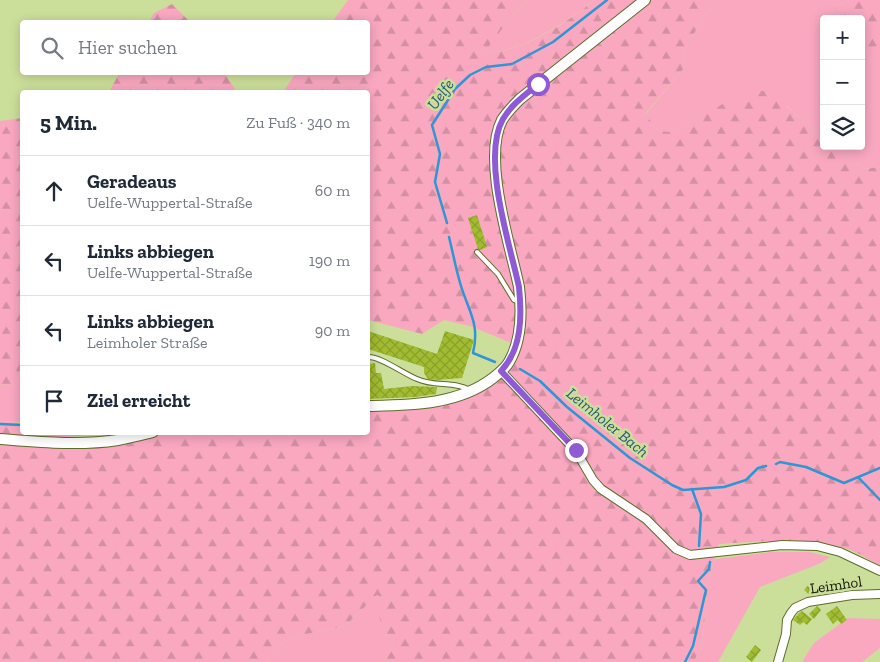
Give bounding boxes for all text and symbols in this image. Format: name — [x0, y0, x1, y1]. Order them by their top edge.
map controls — [820, 15, 865, 150]
button: + — [820, 15, 865, 60]
search box — [20, 20, 370, 75]
icon: search — [38, 34, 66, 62]
text: Hier suchen — [78, 36, 177, 59]
button: − — [820, 60, 865, 105]
route start — [527, 73, 550, 96]
water label: Uelfe — [423, 75, 458, 113]
button: layers — [820, 105, 865, 150]
text: 5 Min. — [40, 110, 97, 135]
text: Zu Fuß · 340 m — [246, 113, 350, 132]
text: Geradeaus — [87, 170, 177, 193]
icon: ahead — [40, 177, 68, 205]
text: 60 m — [315, 181, 350, 200]
text: Uelfe-Wuppertal-Straße — [87, 193, 253, 212]
text: Links abbiegen — [87, 240, 214, 263]
icon: left — [40, 247, 68, 275]
text: 190 m — [309, 251, 350, 270]
text: Uelfe-Wuppertal-Straße — [87, 263, 253, 282]
text: Links abbiegen — [87, 310, 214, 333]
icon: left — [40, 317, 68, 345]
text: 90 m — [315, 321, 350, 340]
text: Leimholer Straße — [87, 333, 207, 352]
water label: Leimholer Bach — [563, 383, 653, 461]
icon: arrive — [40, 387, 68, 415]
text: Ziel erreicht — [87, 389, 190, 412]
route end — [565, 439, 588, 462]
street label: Leimhol — [809, 572, 863, 598]

